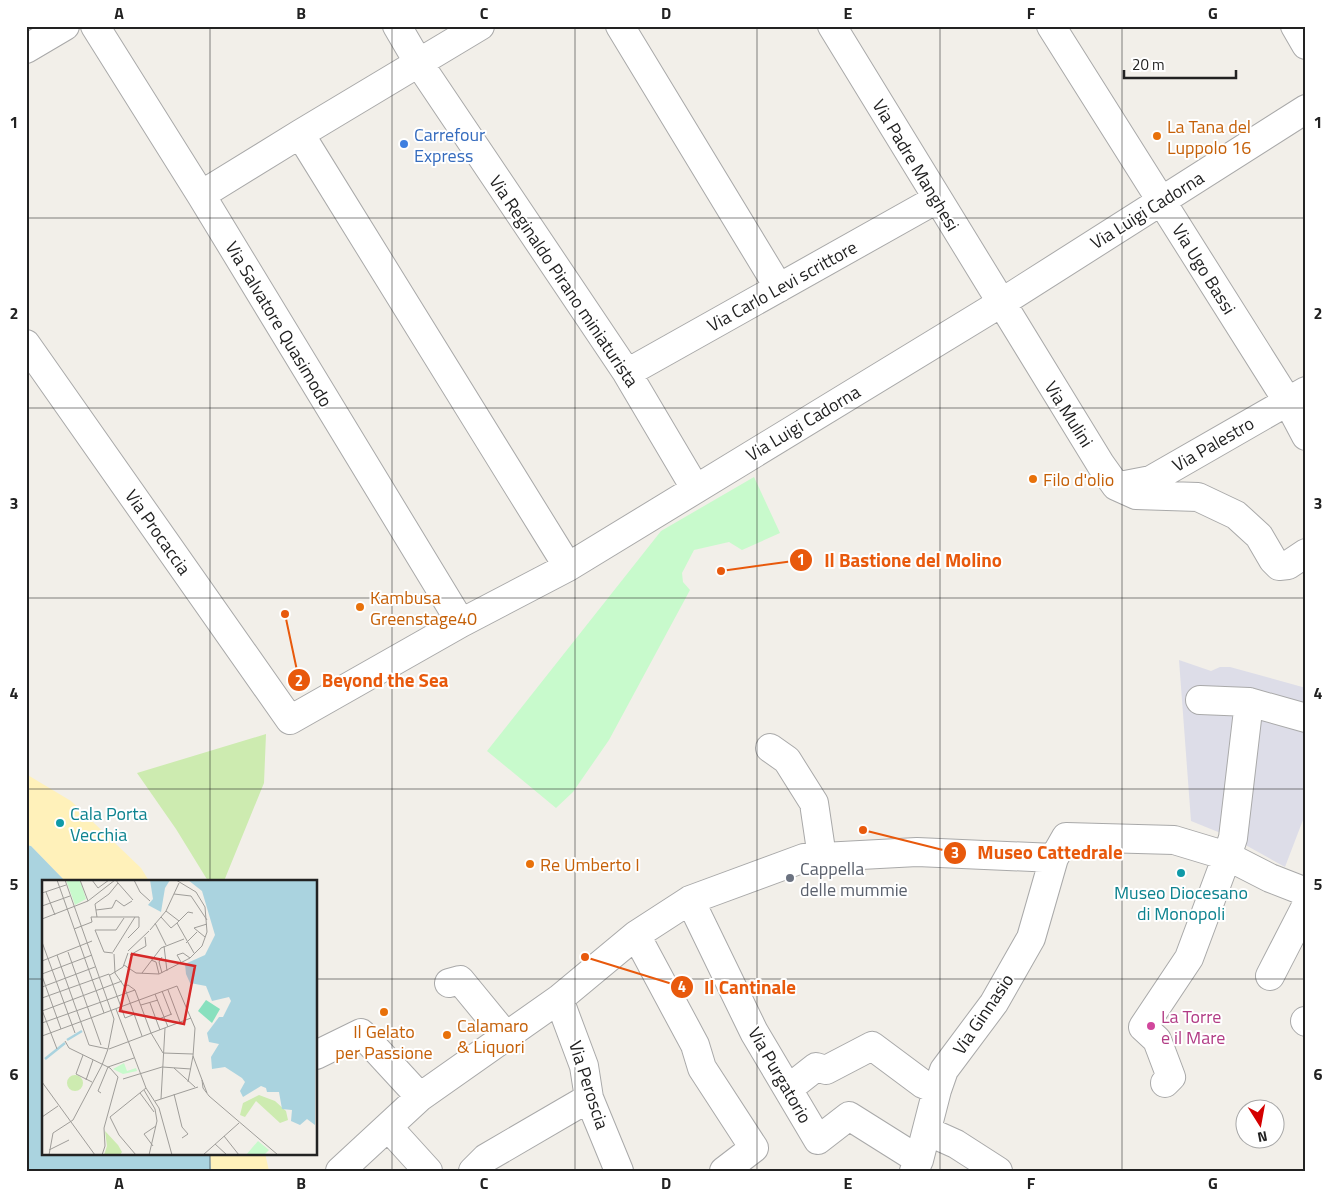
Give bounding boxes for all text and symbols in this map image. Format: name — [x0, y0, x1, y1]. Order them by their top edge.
text: A — [114, 1, 124, 25]
text: B — [296, 1, 306, 25]
text: C — [480, 1, 489, 25]
text: D — [661, 1, 671, 25]
text: E — [844, 1, 853, 25]
text: F — [1027, 1, 1036, 25]
text: G — [1208, 1, 1218, 25]
scale bar — [1124, 48, 1237, 80]
text: 20 m — [1132, 53, 1165, 76]
street label: Via Padre Manghesi — [866, 94, 966, 236]
text: 1 — [10, 110, 18, 134]
text: 1 — [1314, 110, 1322, 134]
place label: La Tana del Luppolo 16 — [1167, 113, 1251, 161]
place label: Carrefour Express — [414, 121, 485, 169]
marker: La Tana del Luppolo 16 — [1151, 130, 1163, 142]
marker: Carrefour Express — [398, 138, 410, 150]
street label: Via Luigi Cadorna — [1085, 164, 1209, 256]
street label: Via Reginaldo Pirano miniaturista — [483, 169, 645, 393]
street label: Via Ugo Bassi — [1165, 218, 1243, 320]
street label: Via Carlo Levi scrittore — [702, 234, 862, 338]
street label: Via Salvatore Quasimodo — [219, 236, 339, 412]
text: 2 — [10, 301, 18, 325]
text: 2 — [1314, 301, 1322, 325]
street label: Via Mulini — [1038, 376, 1100, 452]
street label: Via Luigi Cadorna — [741, 378, 865, 468]
street label: Via Palestro — [1167, 410, 1259, 478]
place label: Filo d'olio — [1043, 466, 1114, 493]
marker: Filo d'olio — [1027, 473, 1039, 485]
street label: Via Procaccia — [119, 484, 197, 580]
text: 3 — [10, 491, 18, 515]
text: 3 — [1314, 491, 1322, 515]
callout: Il Bastione del Molino — [789, 543, 1012, 577]
text: Il Bastione del Molino — [824, 545, 1002, 574]
text: 1 — [797, 548, 805, 571]
place label: Kambusa Greenstage40 — [370, 584, 477, 632]
marker: Kambusa Greenstage40 — [354, 601, 366, 613]
callout: Beyond the Sea — [287, 663, 458, 697]
text: Beyond the Sea — [322, 665, 449, 694]
text: 2 — [295, 669, 303, 692]
text: 4 — [10, 681, 19, 705]
text: 4 — [1314, 681, 1323, 705]
place label: Cala Porta Vecchia — [70, 800, 148, 848]
marker: Cala Porta Vecchia — [54, 817, 66, 829]
callout: Museo Cattedrale — [943, 836, 1133, 870]
text: Museo Cattedrale — [977, 837, 1123, 866]
text: 3 — [951, 841, 959, 864]
place label: Re Umberto I — [540, 851, 640, 878]
place label: Cappella delle mummie — [800, 855, 908, 903]
marker: Re Umberto I — [524, 858, 536, 870]
marker: Museo Diocesano di Monopoli — [1175, 867, 1187, 879]
text: 5 — [10, 872, 19, 896]
marker: Cappella delle mummie — [784, 872, 796, 884]
text: 5 — [1314, 872, 1323, 896]
place label: Museo Diocesano di Monopoli — [1114, 879, 1248, 927]
inset map — [42, 880, 318, 1154]
street label: Via Ginnasio — [946, 968, 1020, 1060]
callout: Il Cantinale — [669, 970, 806, 1004]
text: Il Cantinale — [704, 972, 796, 1001]
text: 4 — [678, 975, 686, 998]
place label: La Torre e il Mare — [1161, 1003, 1225, 1051]
marker: Il Gelato per Passione — [378, 1006, 390, 1018]
place label: Calamaro & Liquori — [457, 1012, 529, 1060]
place label: Il Gelato per Passione — [335, 1018, 433, 1066]
marker: La Torre e il Mare — [1145, 1020, 1157, 1032]
street label: Via Purgatorio — [741, 1022, 819, 1128]
marker: Calamaro & Liquori — [441, 1029, 453, 1041]
street label: Via Peroscia — [562, 1037, 616, 1133]
text: 6 — [10, 1062, 19, 1086]
text: 6 — [1314, 1062, 1323, 1086]
north arrow — [1234, 1100, 1284, 1150]
text: N — [1256, 1126, 1269, 1148]
text: A — [114, 1171, 124, 1195]
text: B — [296, 1171, 306, 1195]
text: C — [480, 1171, 489, 1195]
text: D — [661, 1171, 671, 1195]
text: E — [844, 1171, 853, 1195]
text: F — [1027, 1171, 1036, 1195]
text: G — [1208, 1171, 1218, 1195]

